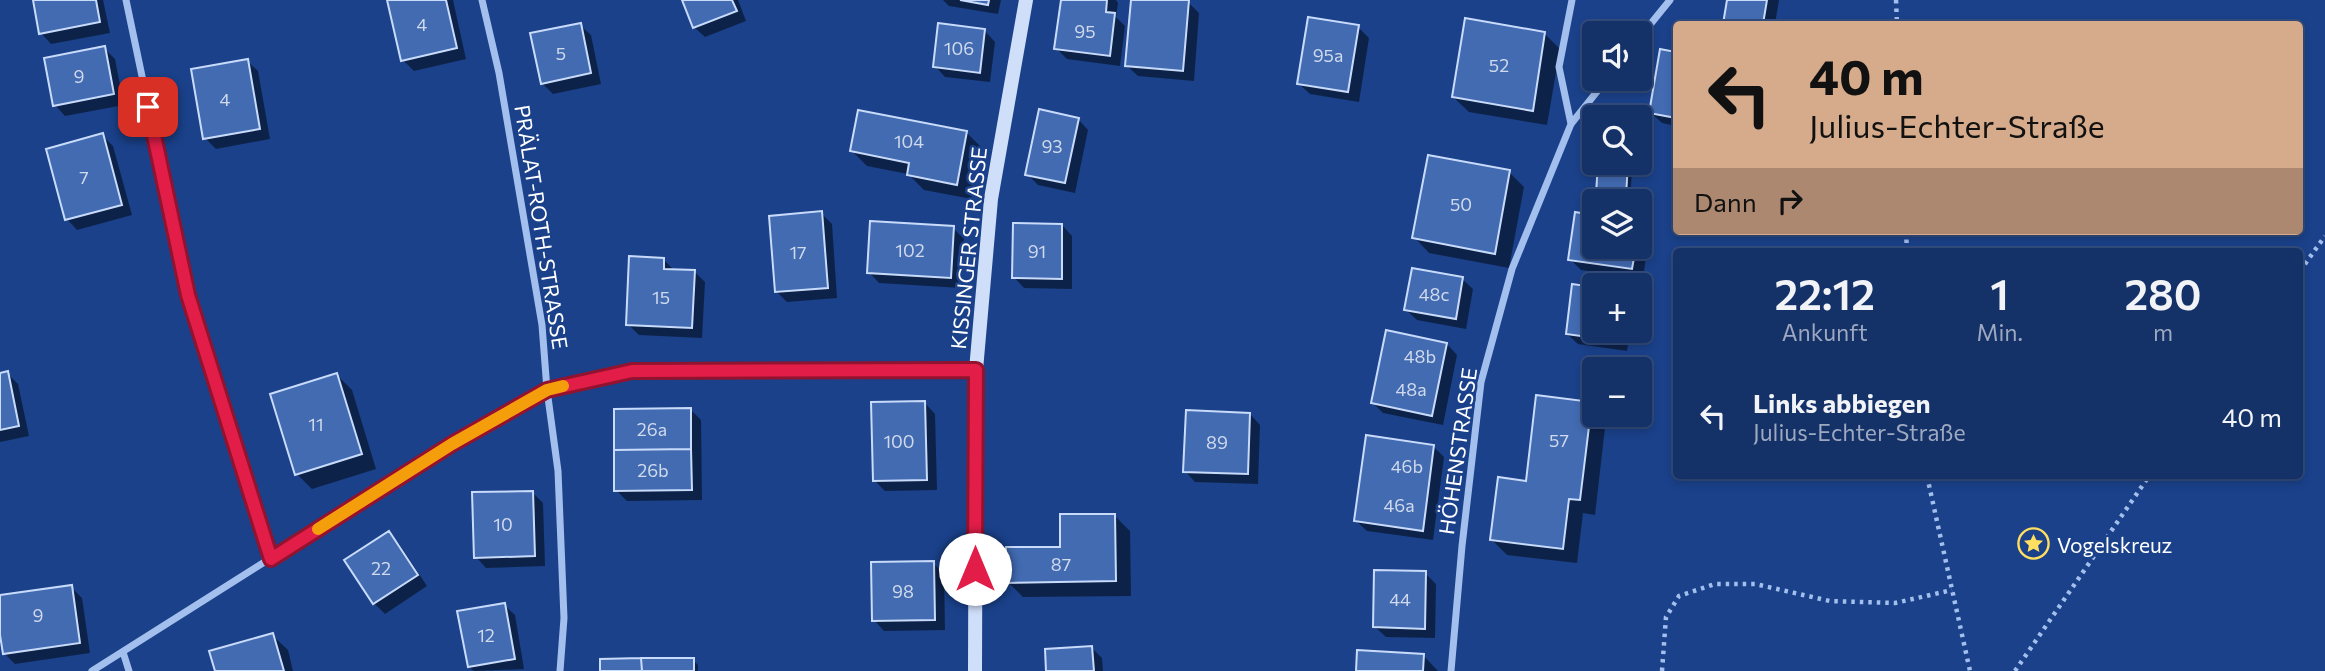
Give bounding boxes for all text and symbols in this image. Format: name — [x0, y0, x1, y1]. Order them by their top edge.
house number: 4 — [417, 13, 428, 35]
house number: 95 — [1074, 20, 1096, 42]
map controls — [1582, 21, 1652, 427]
button: sound — [1582, 21, 1652, 91]
house number: 106 — [944, 37, 974, 59]
house number: 5 — [556, 42, 566, 64]
house number: 95a — [1313, 44, 1343, 66]
text: 40 m — [1809, 45, 1924, 105]
icon: left — [1694, 49, 1785, 140]
house number: 52 — [1489, 54, 1509, 76]
house number: 9 — [74, 65, 84, 87]
pin — [118, 77, 178, 137]
icon: arrive — [129, 88, 167, 126]
house number: 4 — [220, 88, 231, 110]
street label: PRÄLAT-ROTH-STRASSE — [510, 103, 574, 351]
button: search — [1582, 105, 1652, 175]
text: Julius-Echter-Straße — [1809, 105, 2105, 145]
house number: 104 — [894, 130, 924, 152]
house number: 93 — [1041, 135, 1063, 157]
street label: KISSINGER STRASSE — [945, 146, 991, 350]
house number: 7 — [79, 166, 89, 188]
icon: right — [1771, 182, 1809, 220]
text: Dann — [1694, 186, 1757, 217]
button: layers — [1582, 189, 1652, 259]
house number: 50 — [1450, 193, 1472, 215]
house number: 102 — [895, 239, 925, 261]
house number: 91 — [1028, 240, 1046, 262]
house number: 17 — [789, 241, 807, 263]
text: 22:12 — [1774, 267, 1875, 319]
text: 1 — [1990, 267, 2009, 319]
text: 280 — [2124, 267, 2201, 319]
button: + — [1582, 273, 1652, 343]
house number: 48c — [1419, 283, 1449, 305]
house number: 15 — [652, 286, 670, 308]
text: Ankunft — [1782, 318, 1868, 346]
text: Min. — [1976, 318, 2023, 346]
text: m — [2153, 318, 2173, 346]
house number: 48b — [1404, 345, 1436, 367]
button: − — [1582, 357, 1652, 427]
street label: HÖHENSTRASSE — [1433, 366, 1481, 536]
house number: 48a — [1395, 378, 1427, 400]
text: Links abbiegen — [1753, 387, 1931, 418]
icon: left — [1694, 397, 1732, 435]
text: 40 m — [2222, 401, 2282, 432]
house number: 11 — [308, 413, 324, 435]
house number: 26a — [637, 418, 667, 440]
text: Julius-Echter-Straße — [1753, 418, 1966, 446]
house number: 57 — [1549, 429, 1569, 451]
house number: 100 — [883, 430, 915, 452]
house number: 89 — [1206, 431, 1228, 453]
house number: 46b — [1391, 455, 1423, 477]
house number: 26b — [637, 459, 669, 481]
house number: 46a — [1383, 494, 1415, 516]
house number: 10 — [493, 513, 513, 535]
place icon: Vogelskreuz — [2017, 527, 2051, 561]
position arrow — [938, 532, 1012, 606]
place label: Vogelskreuz — [2057, 532, 2172, 557]
house number: 87 — [1051, 553, 1071, 575]
house number: 22 — [371, 557, 391, 579]
house number: 98 — [892, 580, 914, 602]
house number: 44 — [1389, 588, 1411, 610]
house number: 9 — [33, 604, 43, 626]
house number: 12 — [477, 624, 495, 646]

